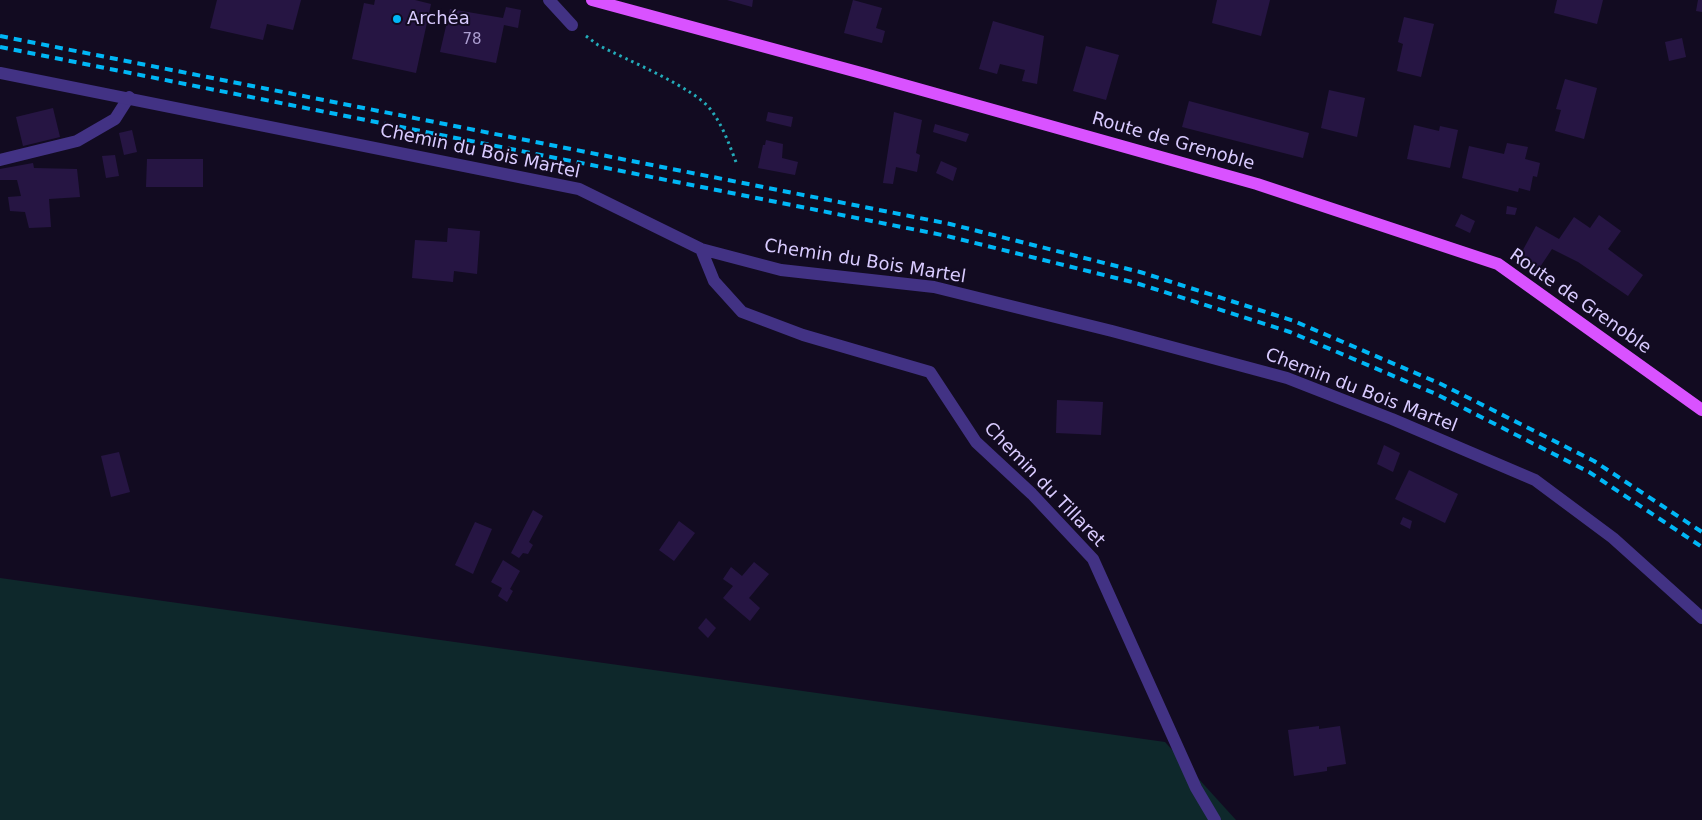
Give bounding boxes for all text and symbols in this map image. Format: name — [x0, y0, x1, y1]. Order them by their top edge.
place label: Archéa — [407, 8, 470, 30]
marker: Archéa — [391, 13, 403, 25]
house number: 78 — [462, 31, 482, 49]
street label: Route de Grenoble — [1089, 108, 1257, 176]
street label: Chemin du Bois Martel — [378, 120, 582, 184]
street label: Chemin du Bois Martel — [763, 235, 967, 289]
street label: Route de Grenoble — [1505, 245, 1655, 359]
street label: Chemin du Bois Martel — [1262, 344, 1460, 438]
street label: Chemin du Tillaret — [979, 418, 1109, 552]

